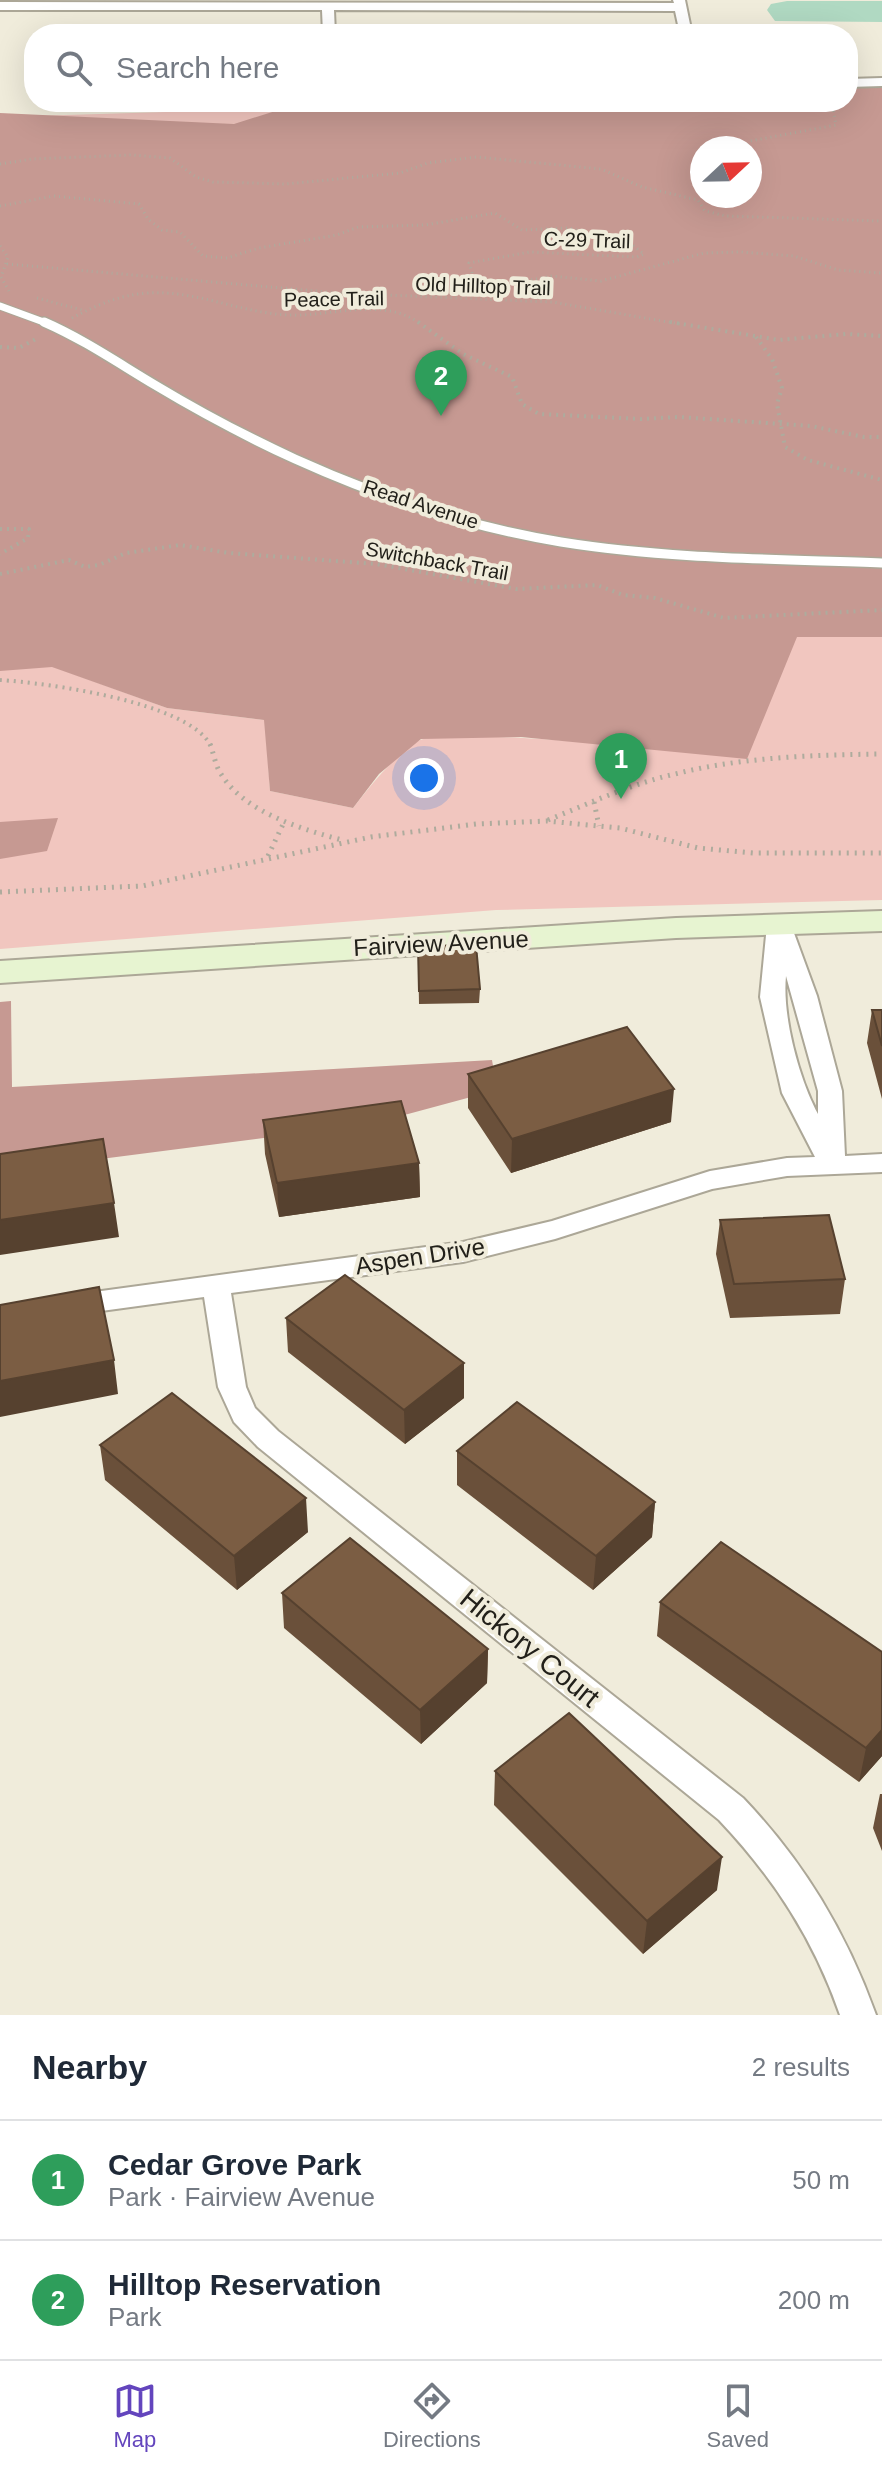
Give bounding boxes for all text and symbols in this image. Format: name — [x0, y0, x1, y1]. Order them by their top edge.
search box — [24, 24, 858, 112]
icon: search — [52, 46, 96, 90]
text: Search here — [116, 51, 279, 84]
north arrow — [690, 136, 762, 208]
street label: C-29 Trail — [543, 227, 631, 253]
street label: Old Hilltop Trail — [415, 273, 551, 299]
street label: Peace Trail — [284, 287, 384, 311]
pin: 2 — [415, 350, 467, 416]
street label: Read Avenue — [361, 475, 481, 533]
street label: Switchback Trail — [364, 538, 510, 584]
pin: 1 — [595, 733, 647, 799]
your location — [404, 758, 444, 798]
street label: Fairview Avenue — [353, 925, 529, 961]
street label: Aspen Drive — [353, 1232, 487, 1280]
street label: Hickory Court — [454, 1583, 606, 1714]
text: Nearby — [32, 2048, 147, 2086]
text: 2 results — [752, 2052, 850, 2082]
text: Cedar Grove Park — [108, 2148, 361, 2181]
text: 1 — [51, 2165, 65, 2195]
text: 50 m — [792, 2165, 850, 2195]
text: Park · Fairview Avenue — [108, 2182, 375, 2212]
text: Hilltop Reservation — [108, 2268, 381, 2301]
text: 2 — [51, 2285, 65, 2315]
text: 200 m — [778, 2285, 850, 2315]
text: Park — [108, 2302, 161, 2332]
tab: Map — [113, 2379, 157, 2453]
tab: Directions — [383, 2379, 481, 2453]
tab: Saved — [707, 2379, 769, 2453]

